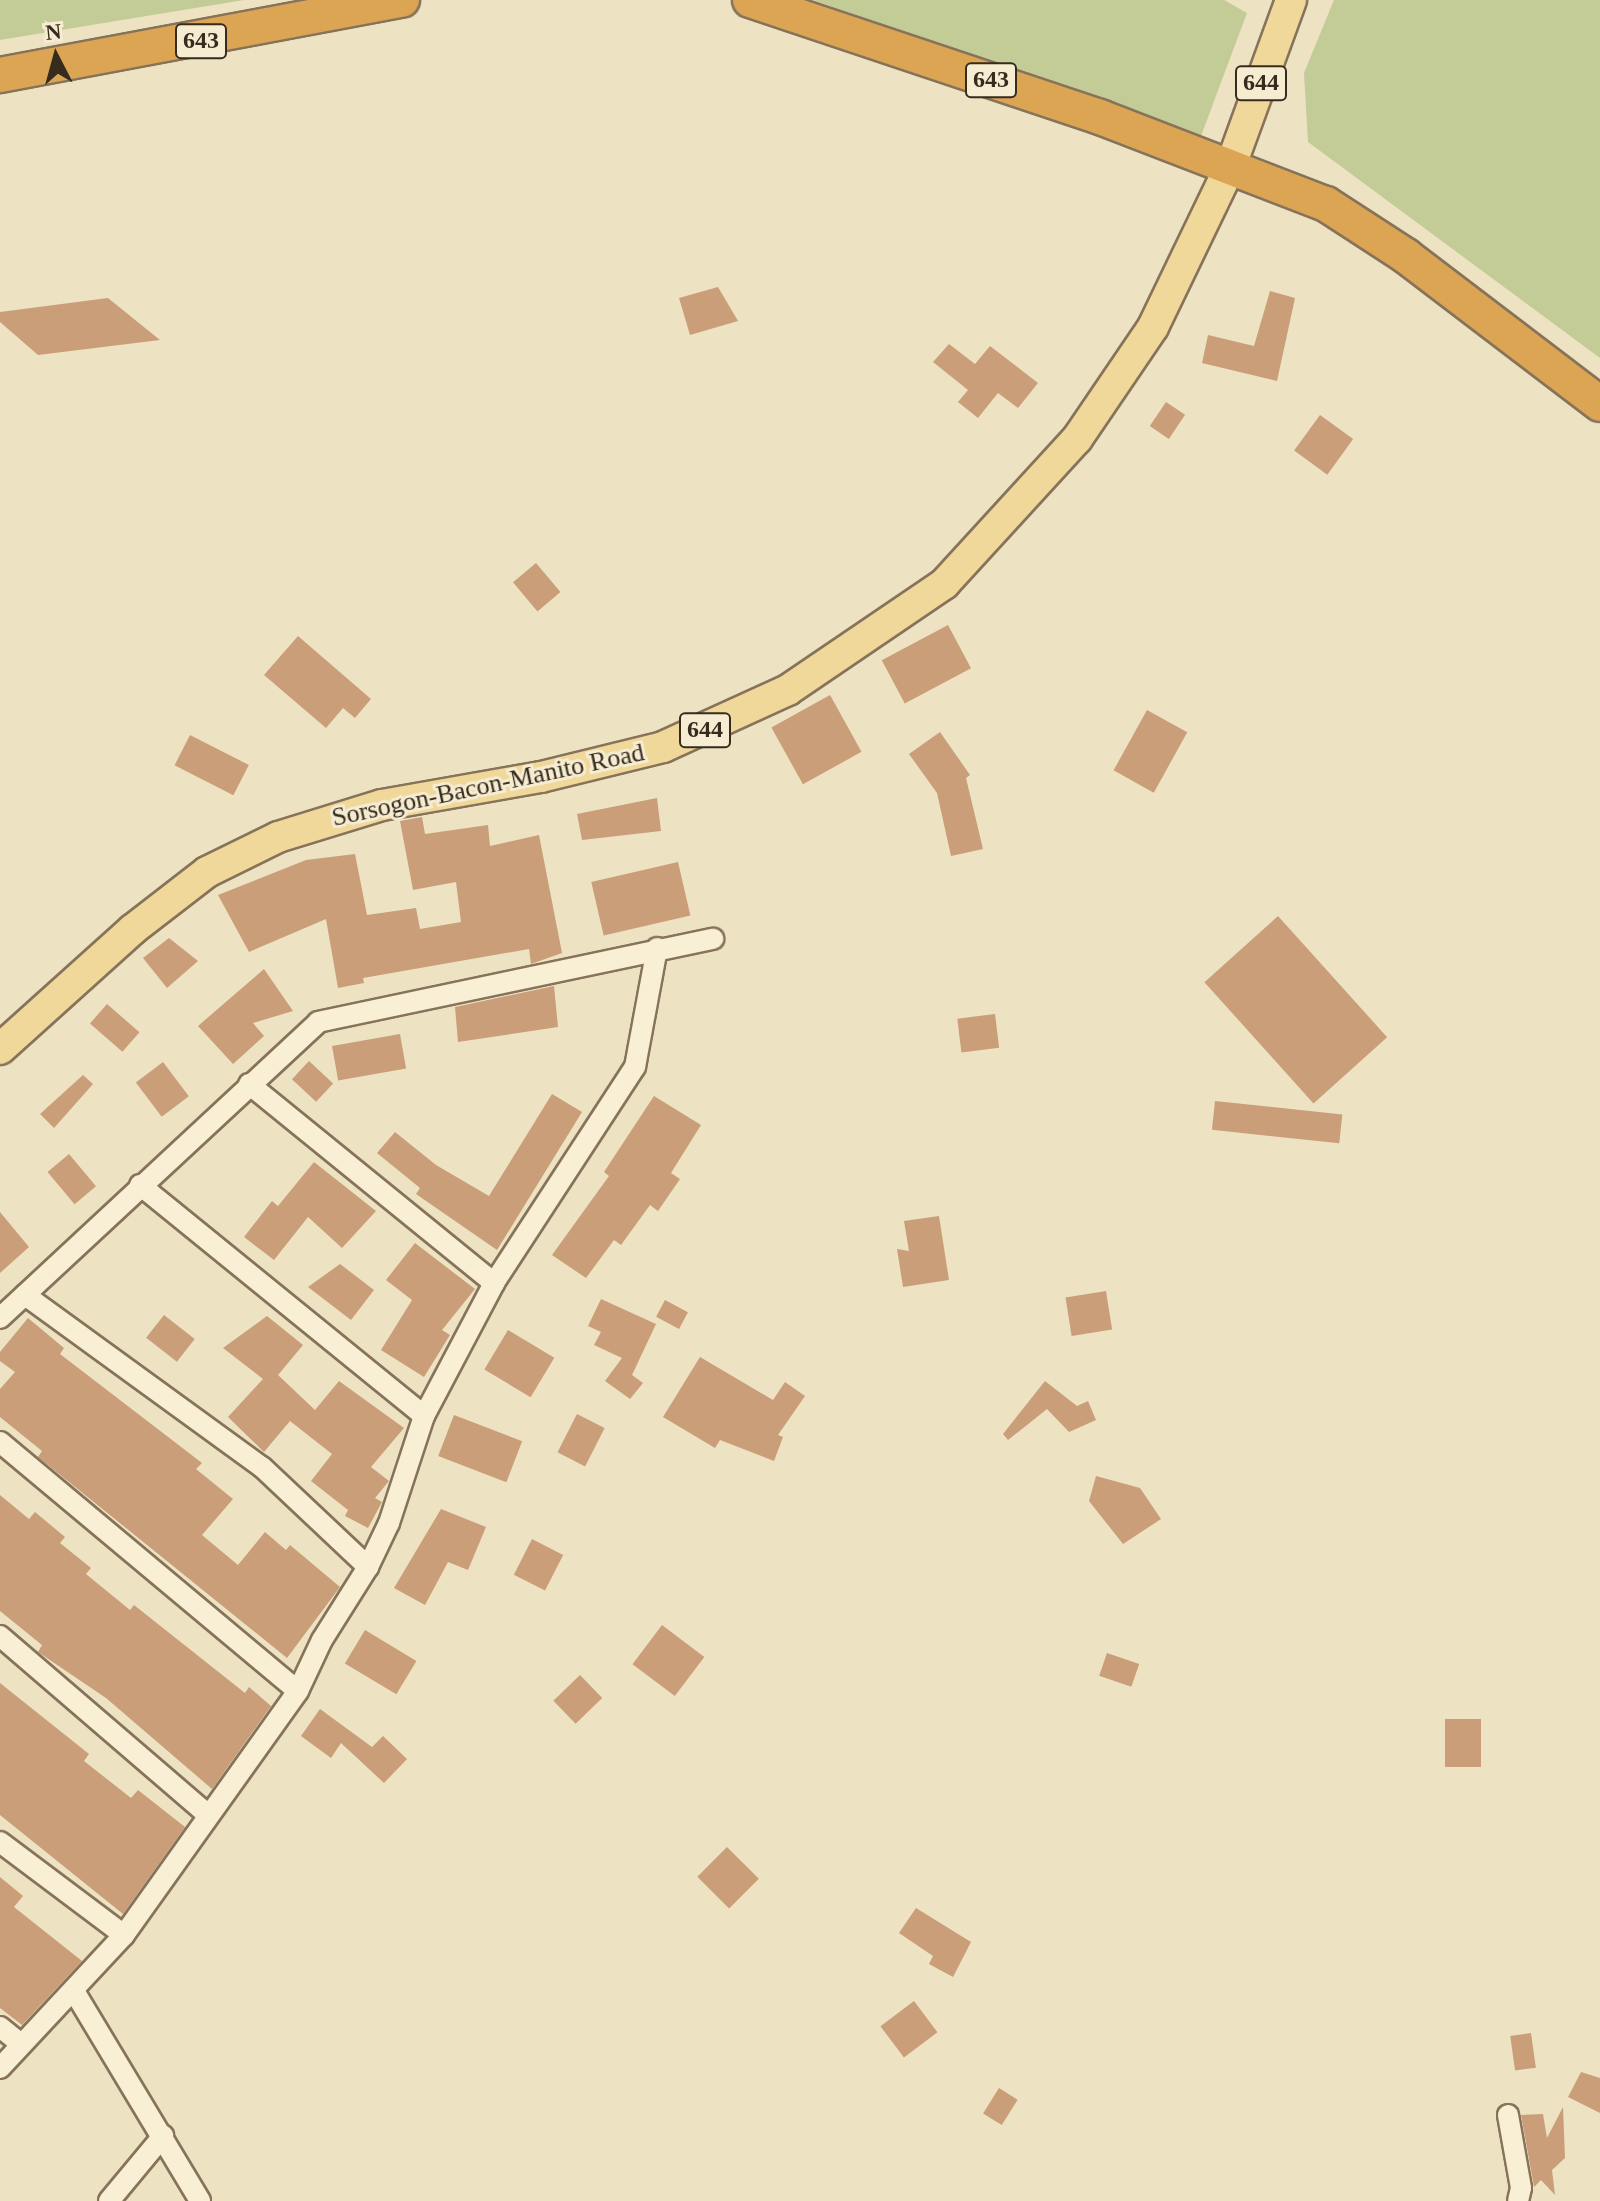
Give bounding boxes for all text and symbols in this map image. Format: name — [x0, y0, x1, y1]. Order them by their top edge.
north arrow — [16, 16, 96, 96]
text: N — [44, 18, 63, 45]
road number: 643 — [175, 21, 227, 61]
road number: 643 — [965, 60, 1017, 100]
road number: 644 — [1235, 63, 1287, 103]
road number: 644 — [679, 710, 731, 750]
street label: Sorsogon-Bacon-Manito Road — [329, 737, 647, 833]

